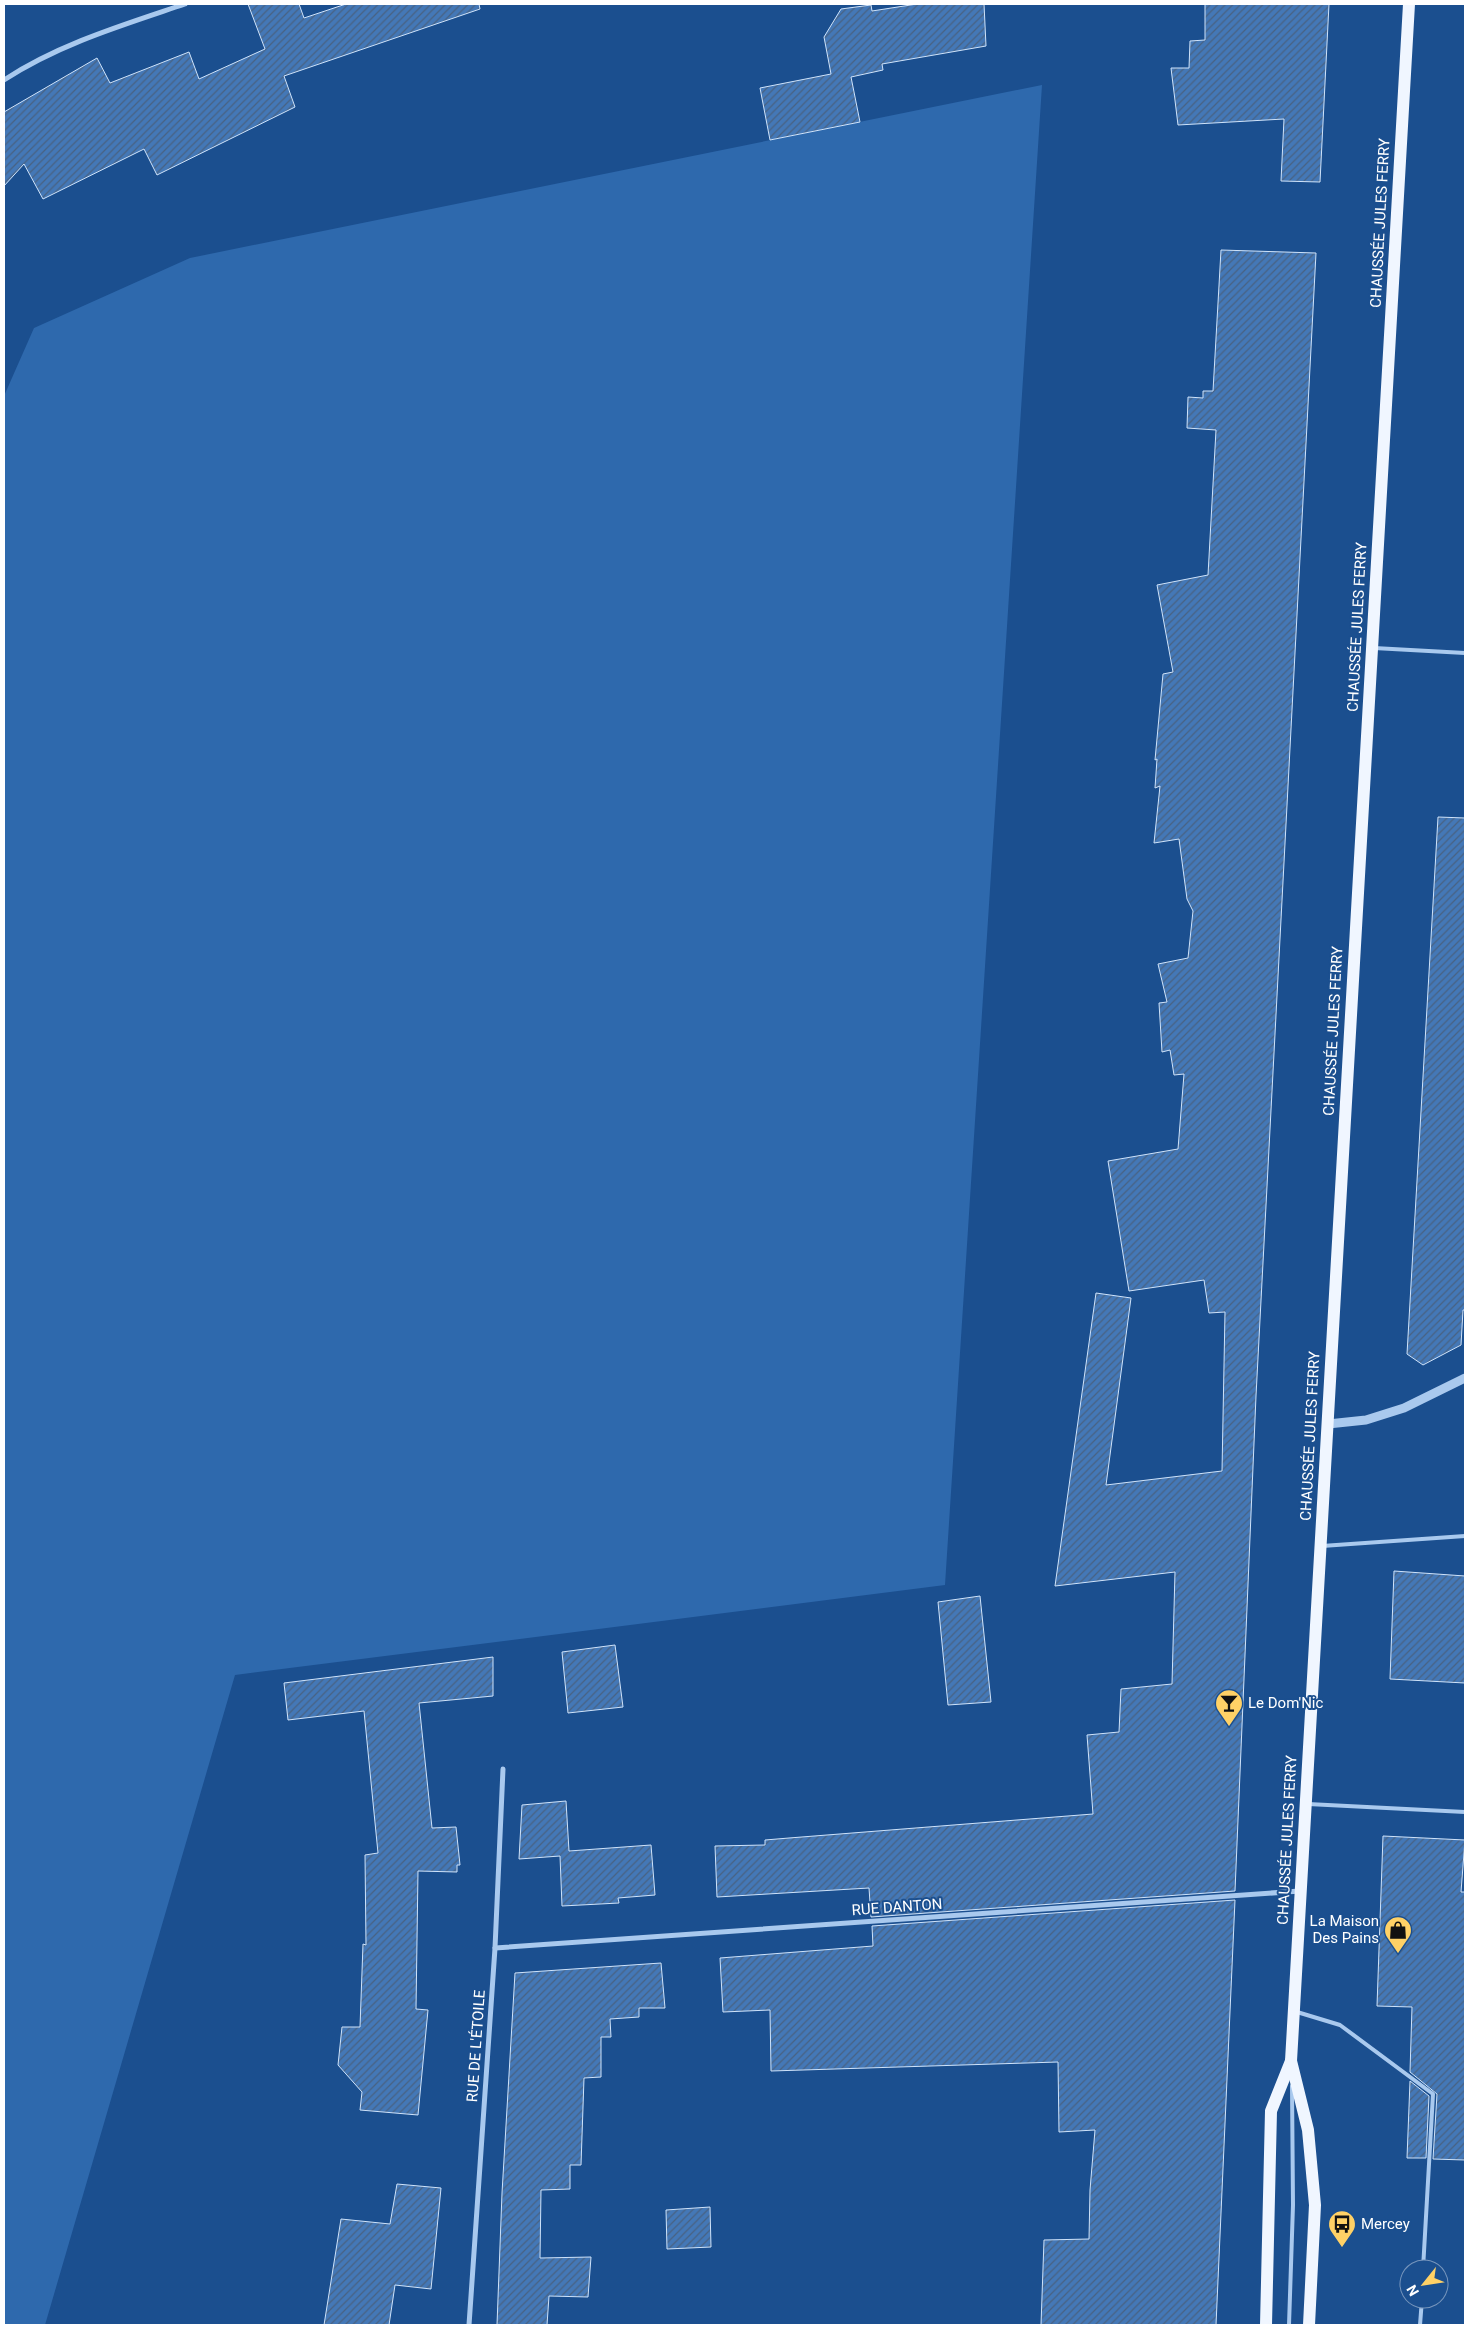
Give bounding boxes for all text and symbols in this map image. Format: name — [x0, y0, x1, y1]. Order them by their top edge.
street label: CHAUSSÉE JULES FERRY — [1367, 138, 1393, 308]
street label: CHAUSSÉE JULES FERRY — [1344, 542, 1370, 712]
street label: CHAUSSÉE JULES FERRY — [1320, 946, 1346, 1116]
street label: CHAUSSÉE JULES FERRY — [1297, 1351, 1323, 1521]
bar icon: Le Dom'Nic — [1214, 1688, 1244, 1727]
place label: Le Dom'Nic — [1248, 1694, 1324, 1712]
street label: CHAUSSÉE JULES FERRY — [1274, 1755, 1300, 1925]
street label: RUE DANTON — [851, 1895, 943, 1919]
place label: La Maison Des Pains — [1310, 1912, 1379, 1947]
shop icon: La Maison Des Pains — [1383, 1915, 1413, 1954]
street label: RUE DE L'ÉTOILE — [463, 1989, 489, 2103]
bus stop icon: Mercey — [1327, 2209, 1357, 2248]
place label: Mercey — [1361, 2215, 1410, 2233]
north arrow — [1399, 2259, 1449, 2309]
text: N — [1403, 2282, 1422, 2299]

